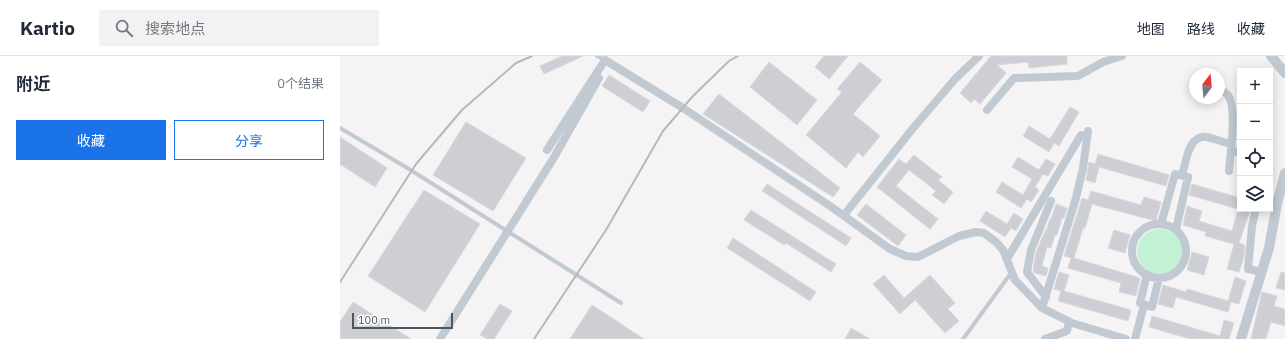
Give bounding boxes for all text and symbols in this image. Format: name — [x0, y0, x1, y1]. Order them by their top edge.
search box — [99, 10, 379, 46]
text: Kartio — [20, 16, 75, 40]
icon: search — [113, 17, 135, 39]
text: 搜索地点 — [145, 19, 205, 38]
text: 地图 — [1137, 20, 1165, 38]
text: 路线 — [1187, 20, 1215, 38]
text: 收藏 — [1237, 20, 1265, 38]
north arrow — [1189, 68, 1225, 104]
map controls — [1237, 68, 1273, 212]
button: + — [1237, 68, 1273, 104]
text: 附近 — [16, 73, 50, 95]
text: 0个结果 — [277, 75, 324, 92]
button: − — [1237, 104, 1273, 140]
button: 收藏 — [16, 120, 166, 160]
button: 分享 — [174, 120, 324, 160]
button: locate — [1237, 140, 1273, 176]
button: layers — [1237, 176, 1273, 212]
scale bar — [352, 311, 453, 330]
text: 100 m — [358, 313, 390, 327]

